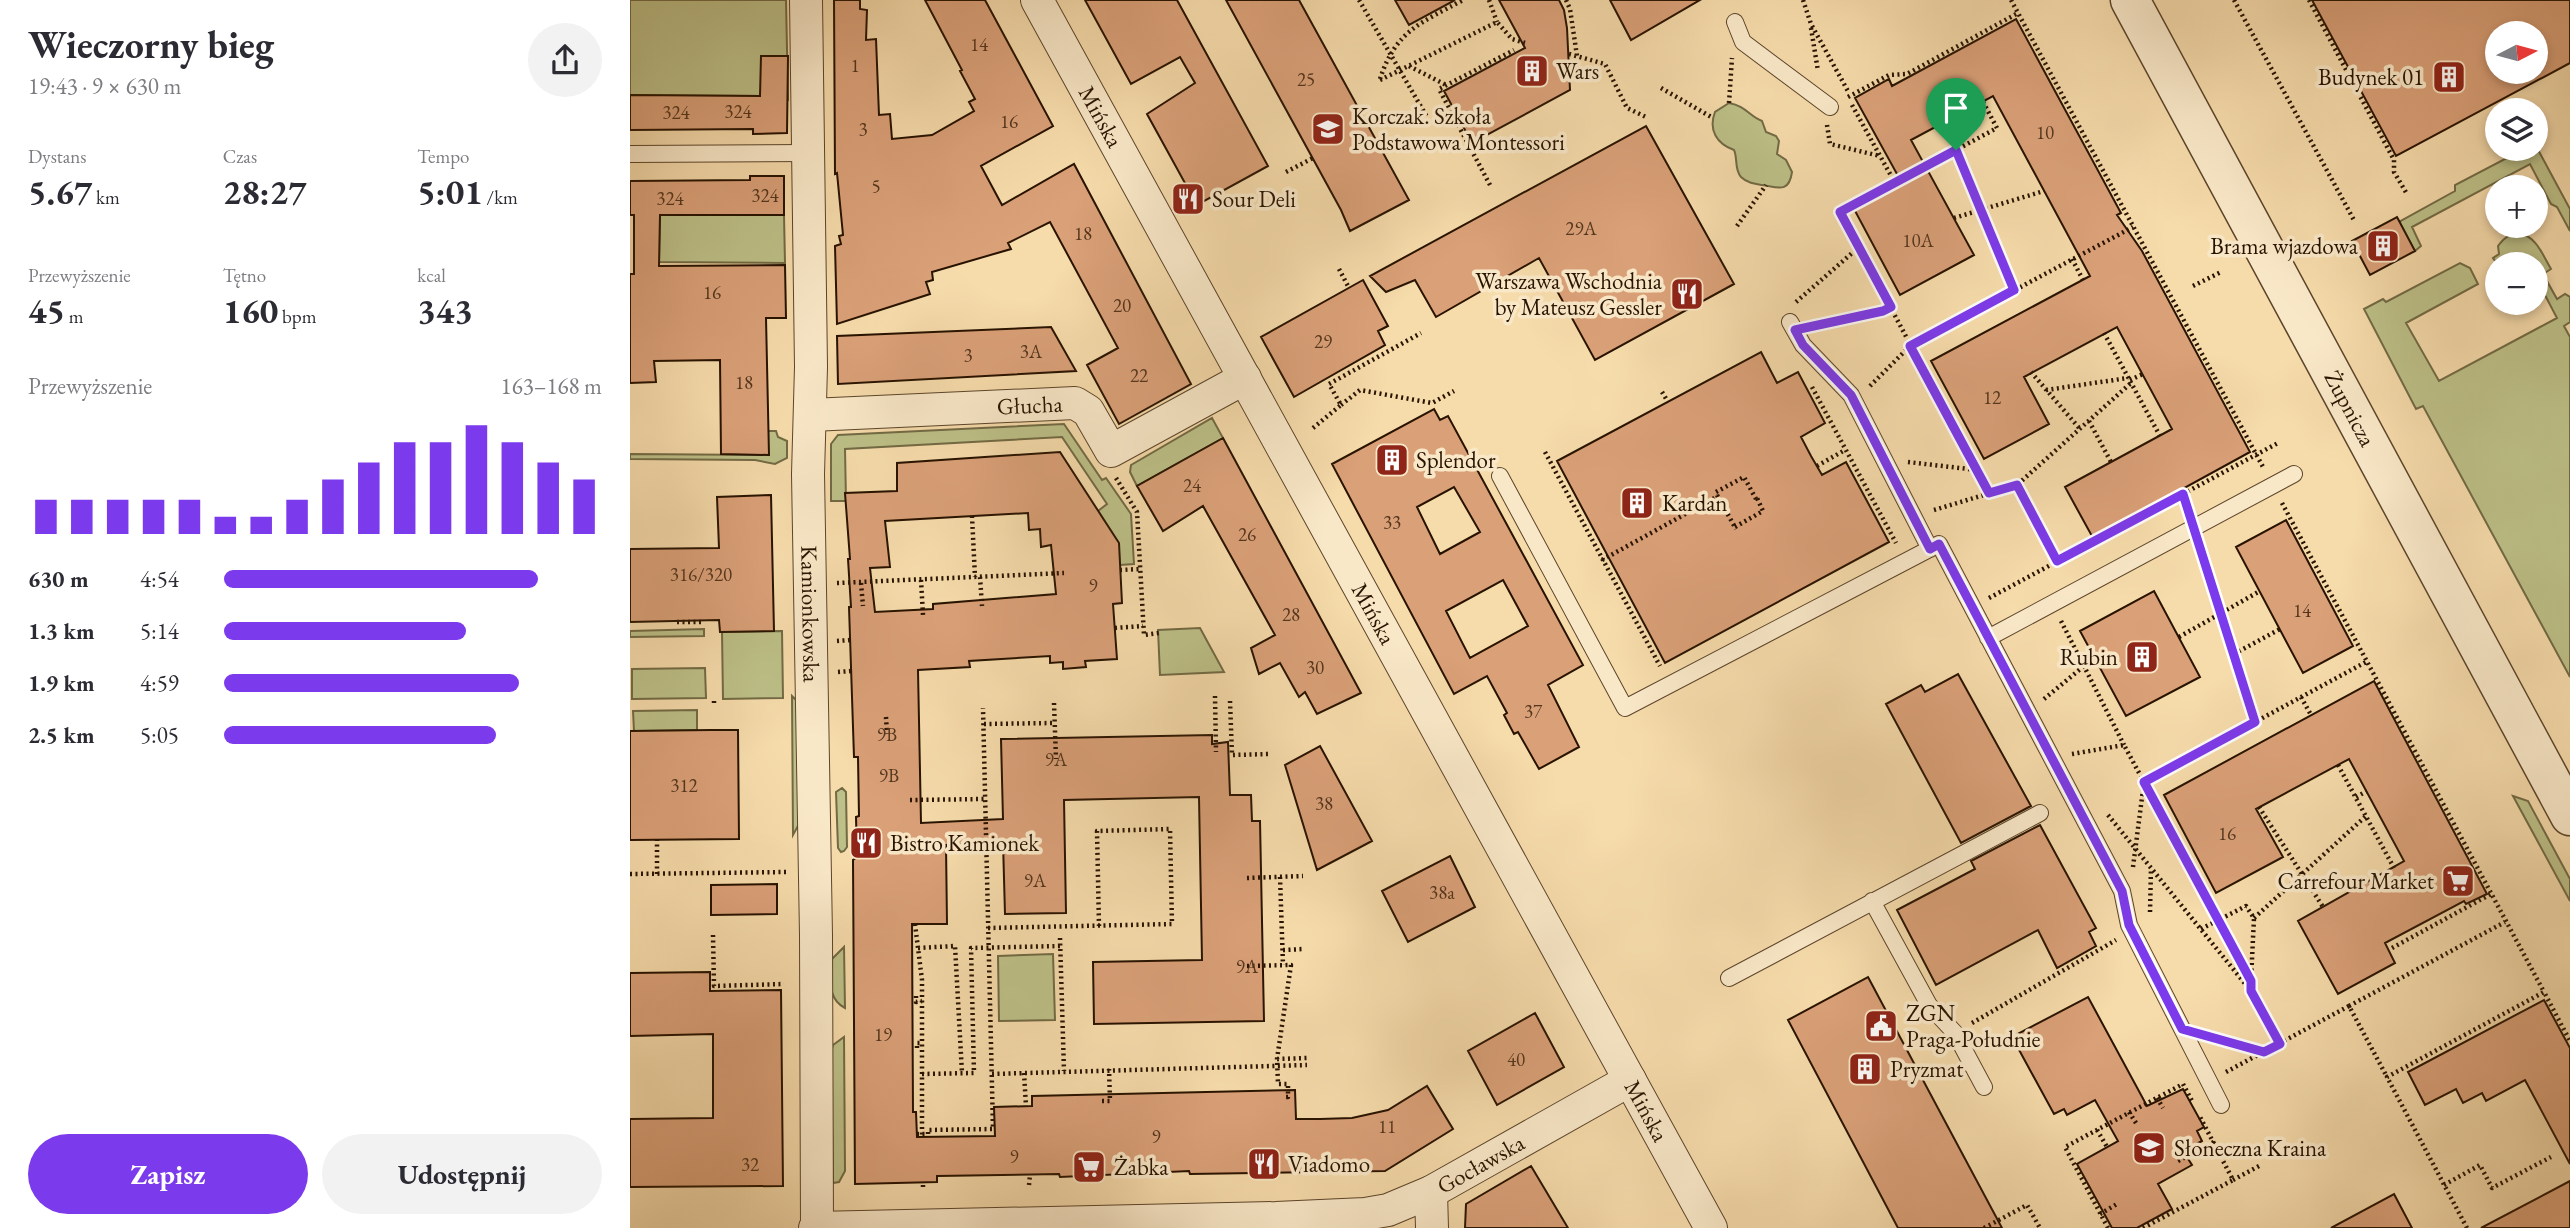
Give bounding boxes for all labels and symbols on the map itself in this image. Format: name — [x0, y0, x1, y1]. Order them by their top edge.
north arrow — [2485, 21, 2548, 84]
house number: 14 — [970, 32, 989, 57]
building icon: Wars — [1513, 52, 1551, 90]
house number: 1 — [850, 53, 860, 78]
place label: Wars — [1556, 56, 1599, 86]
building icon: Budynek 01 — [2430, 58, 2468, 96]
place label: Budynek 01 — [2318, 62, 2424, 92]
house number: 25 — [1297, 67, 1315, 92]
pin — [1926, 78, 1986, 150]
street label: Mińska — [1072, 80, 1130, 153]
house number: 324 — [724, 99, 753, 124]
house number: 324 — [662, 100, 691, 125]
place label: Korczak. Szkoła Podstawowa Montessori — [1352, 101, 1565, 157]
house number: 16 — [1000, 109, 1018, 134]
school or university icon: Korczak. Szkoła Podstawowa Montessori — [1309, 110, 1347, 148]
house number: 3 — [858, 117, 868, 142]
house number: 10 — [2036, 120, 2054, 145]
house number: 5 — [871, 174, 881, 199]
restaurant icon: Sour Deli — [1169, 180, 1207, 218]
house number: 324 — [751, 183, 780, 208]
place label: Sour Deli — [1212, 184, 1296, 214]
house number: 324 — [656, 186, 685, 211]
house number: 29A — [1565, 216, 1598, 241]
house number: 18 — [1074, 221, 1092, 246]
building icon: Brama wjazdowa — [2364, 227, 2402, 265]
house number: 10A — [1902, 228, 1935, 253]
place label: Brama wjazdowa — [2210, 231, 2359, 261]
place label: Warszawa Wschodnia by Mateusz Gessler — [1475, 266, 1663, 322]
restaurant icon: Warszawa Wschodnia by Mateusz Gessler — [1668, 275, 1706, 313]
house number: 16 — [703, 280, 721, 305]
house number: 20 — [1113, 293, 1131, 318]
house number: 29 — [1314, 329, 1332, 354]
house number: 3A — [1020, 339, 1043, 364]
house number: 3 — [963, 343, 973, 368]
house number: 22 — [1130, 363, 1148, 388]
street label: Żupnicza — [2317, 365, 2383, 453]
house number: 18 — [735, 370, 753, 395]
house number: 12 — [1983, 385, 2001, 410]
street label: Głucha — [996, 389, 1064, 422]
building icon: Splendor — [1373, 441, 1411, 479]
place label: Splendor — [1416, 445, 1496, 475]
house number: 24 — [1183, 473, 1202, 498]
building icon: Kardan — [1618, 484, 1656, 522]
place label: Kardan — [1662, 488, 1727, 518]
house number: 33 — [1383, 510, 1401, 535]
house number: 26 — [1238, 522, 1256, 547]
street label: Kamionkowska — [794, 545, 827, 683]
house number: 316/320 — [670, 562, 732, 587]
house number: 9 — [1088, 573, 1098, 598]
street label: Mińska — [1345, 578, 1403, 650]
house number: 14 — [2293, 598, 2312, 623]
house number: 28 — [1282, 602, 1300, 627]
building icon: Rubin — [2123, 638, 2161, 676]
place label: Rubin — [2060, 642, 2118, 672]
house number: 30 — [1306, 655, 1324, 680]
house number: 37 — [1524, 699, 1543, 724]
house number: 9B — [877, 722, 897, 747]
house number: 9A — [1045, 747, 1068, 772]
house number: 9B — [879, 763, 899, 788]
house number: 312 — [670, 773, 698, 798]
house number: 38 — [1315, 791, 1333, 816]
house number: 16 — [2218, 821, 2236, 846]
restaurant icon: Bistro Kamionek — [847, 824, 885, 862]
place label: Bistro Kamionek — [890, 828, 1040, 858]
supermarket icon: Carrefour Market — [2439, 862, 2477, 900]
place label: Carrefour Market — [2278, 866, 2435, 896]
house number: 9A — [1024, 868, 1047, 893]
house number: 38a — [1429, 880, 1455, 905]
house number: 9A — [1236, 954, 1259, 979]
place label: ZGN Praga-Południe — [1906, 998, 2041, 1054]
public building icon: ZGN Praga-Południe — [1862, 1007, 1900, 1045]
house number: 19 — [874, 1022, 892, 1047]
house number: 40 — [1507, 1047, 1525, 1072]
building icon: Pryzmat — [1846, 1050, 1884, 1088]
place label: Pryzmat — [1890, 1054, 1964, 1084]
street label: Mińska — [1618, 1075, 1676, 1148]
house number: 11 — [1378, 1114, 1396, 1139]
house number: 9 — [1151, 1124, 1161, 1149]
street label: Gocławska — [1431, 1127, 1530, 1201]
school or university icon: Słoneczna Kraina — [2130, 1129, 2168, 1167]
place label: Słoneczna Kraina — [2174, 1133, 2327, 1163]
house number: 9 — [1009, 1144, 1019, 1169]
restaurant icon: Viadomo — [1245, 1145, 1283, 1183]
supermarket icon: Żabka — [1070, 1148, 1108, 1186]
place label: Viadomo — [1288, 1149, 1370, 1179]
house number: 32 — [741, 1152, 759, 1177]
place label: Żabka — [1114, 1152, 1169, 1182]

